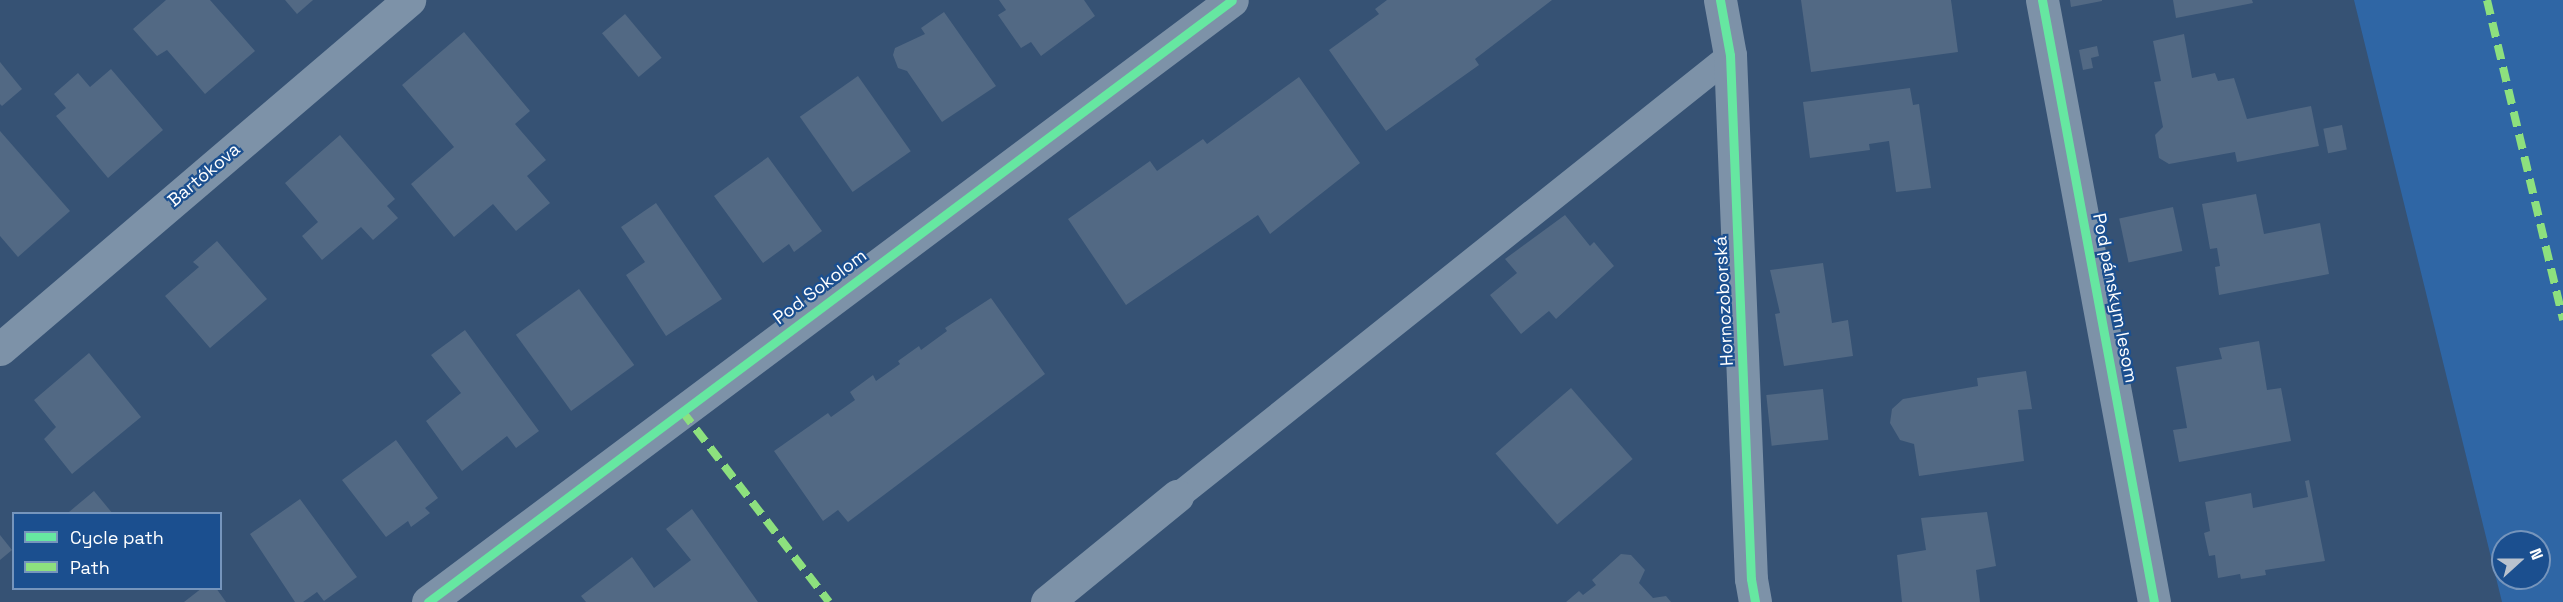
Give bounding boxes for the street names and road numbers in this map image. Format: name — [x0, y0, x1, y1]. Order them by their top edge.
street label: Bartókova — [163, 138, 245, 212]
street label: Pod pánskym lesom — [2088, 211, 2142, 385]
street label: Hornozoborská — [1710, 235, 1738, 367]
street label: Pod Sokolom — [769, 245, 871, 329]

